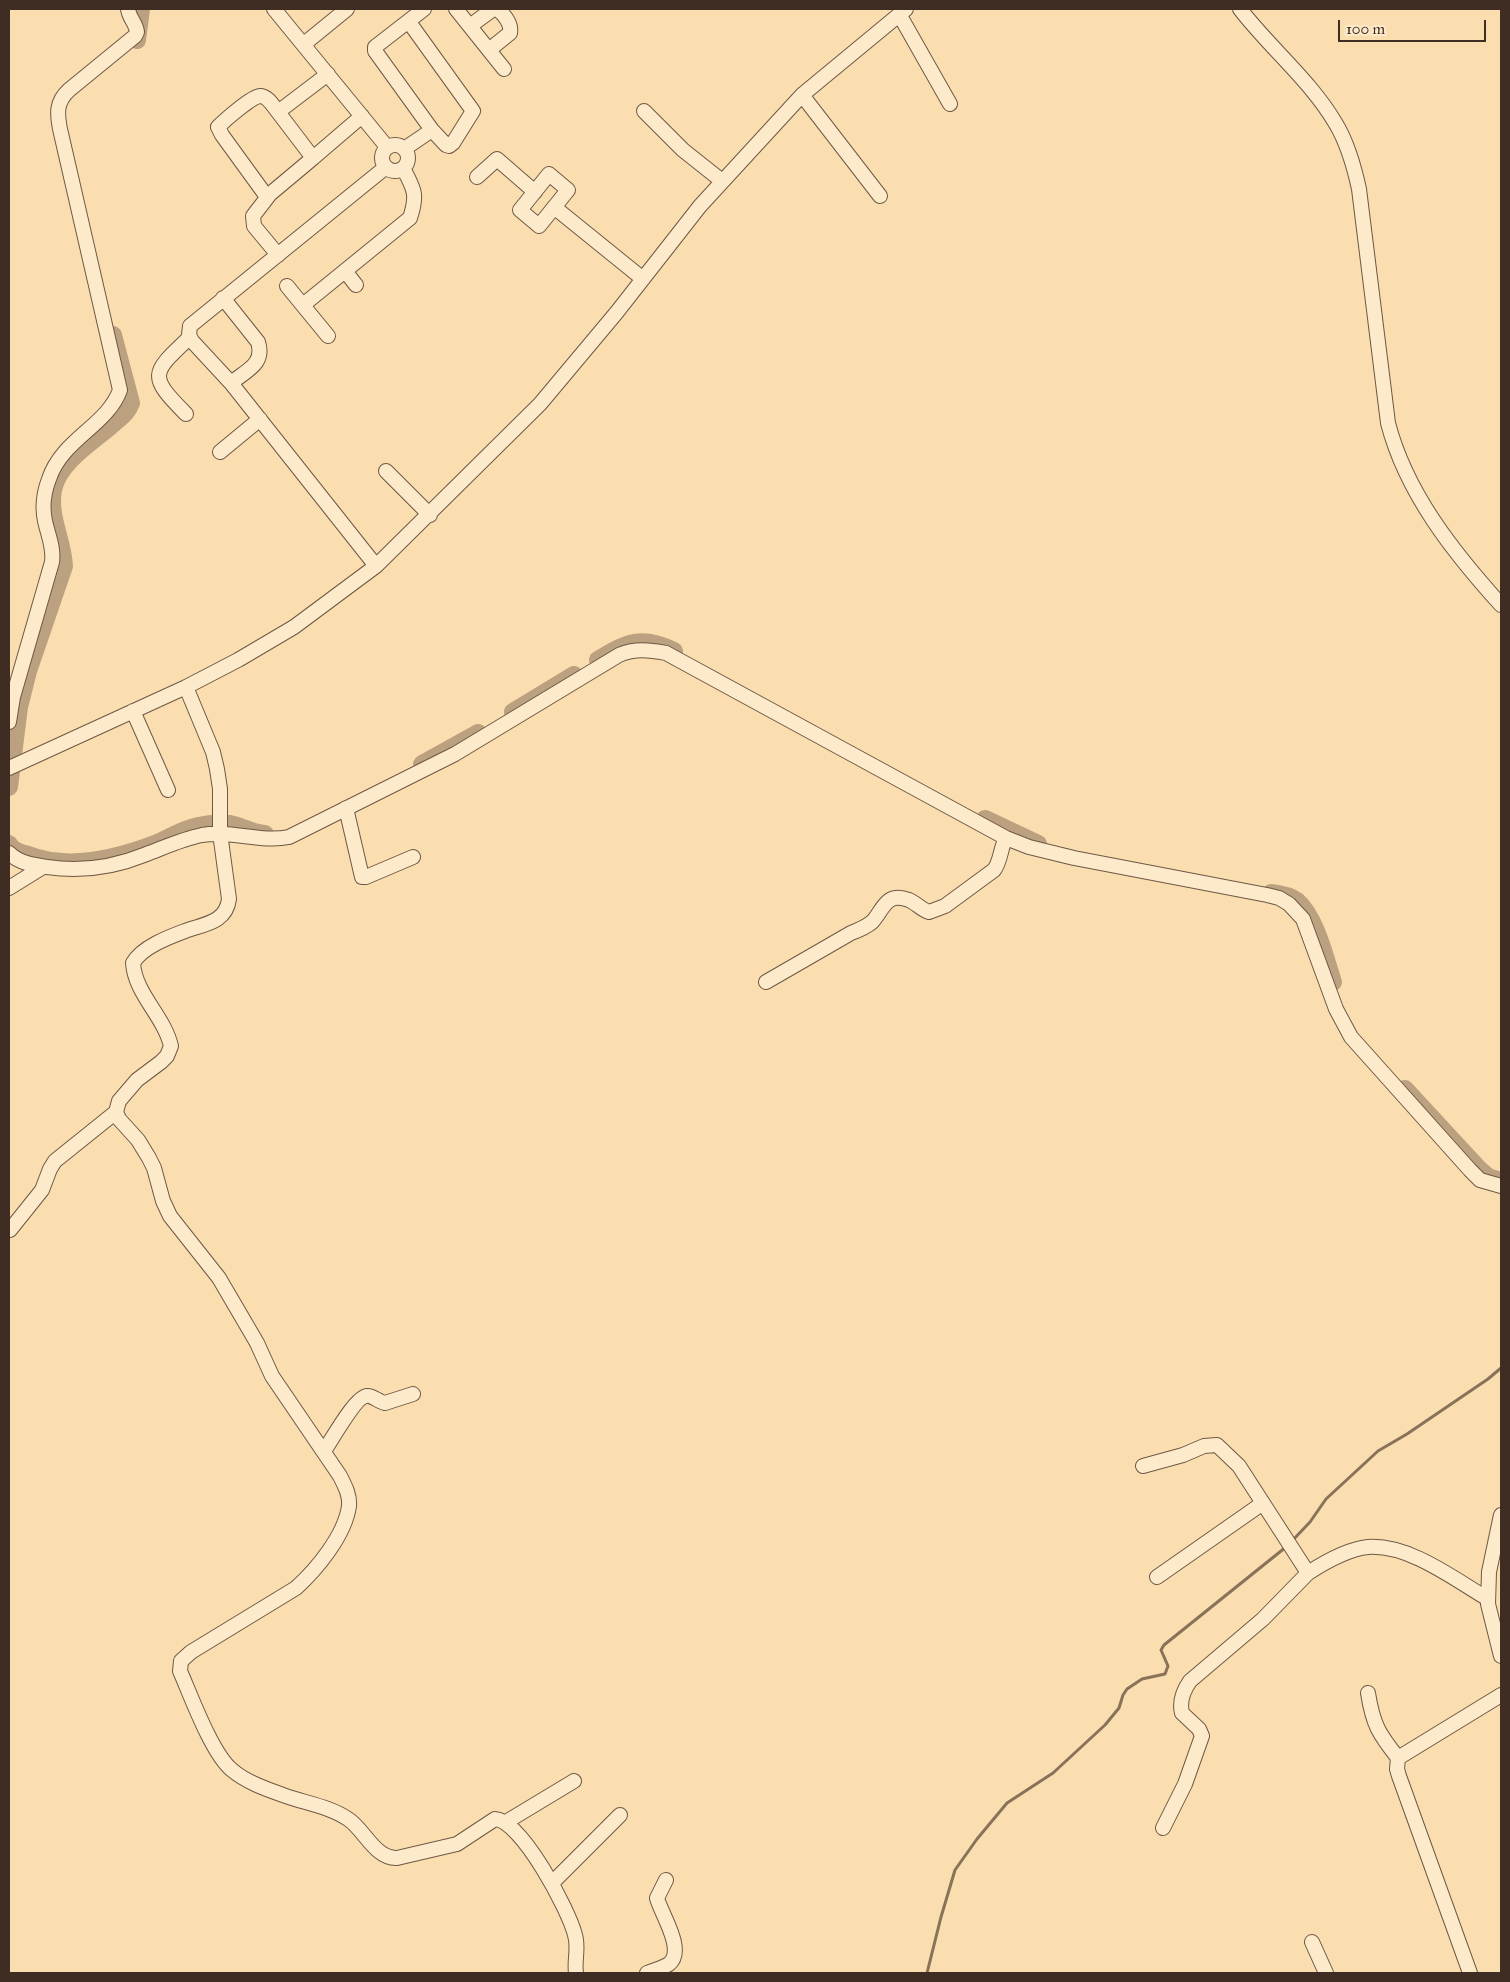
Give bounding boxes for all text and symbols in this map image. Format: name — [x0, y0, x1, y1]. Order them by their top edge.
scale bar — [1340, 10, 1488, 42]
text: 100 m — [1346, 20, 1385, 38]

